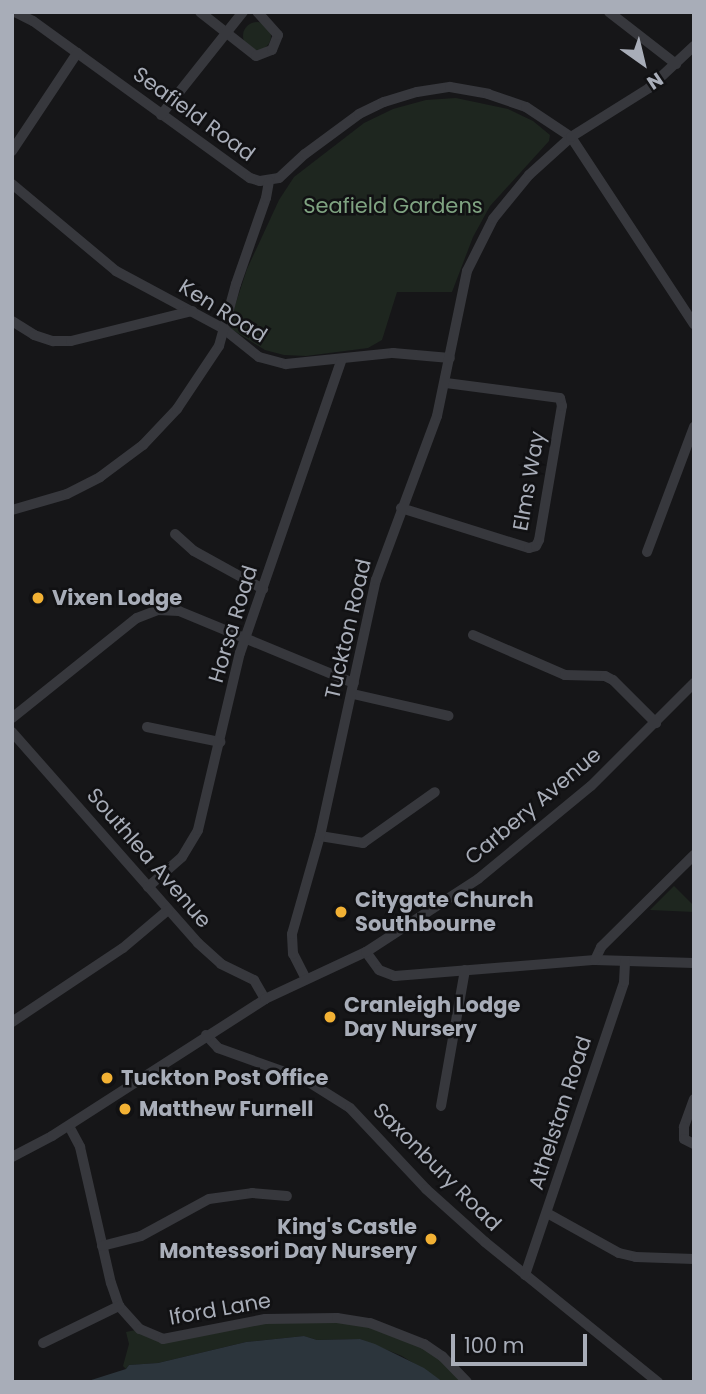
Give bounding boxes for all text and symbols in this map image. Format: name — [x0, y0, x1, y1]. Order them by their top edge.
north arrow — [608, 28, 678, 98]
street label: Seafield Road — [128, 61, 260, 167]
text: N — [642, 66, 669, 96]
park label: Seafield Gardens — [303, 193, 483, 219]
street label: Ken Road — [174, 274, 272, 348]
street label: Elms Way — [508, 429, 550, 533]
street label: Tuckton Road — [320, 556, 376, 702]
street label: Horsa Road — [203, 562, 263, 686]
place label: Vixen Lodge — [52, 585, 182, 611]
marker: Vixen Lodge — [30, 590, 46, 606]
street label: Carbery Avenue — [460, 742, 606, 870]
street label: Southlea Avenue — [81, 783, 217, 933]
place label: Citygate Church Southbourne — [355, 887, 534, 937]
marker: Citygate Church Southbourne — [333, 904, 349, 920]
place label: Cranleigh Lodge Day Nursery — [344, 992, 520, 1042]
marker: Cranleigh Lodge Day Nursery — [322, 1009, 338, 1025]
street label: Athelstan Road — [523, 1033, 597, 1193]
place label: Tuckton Post Office — [121, 1065, 328, 1091]
marker: Tuckton Post Office — [99, 1070, 115, 1086]
place label: Matthew Furnell — [139, 1096, 313, 1122]
street label: Saxonbury Road — [368, 1098, 506, 1236]
marker: Matthew Furnell — [117, 1101, 133, 1117]
place label: King's Castle Montessori Day Nursery — [159, 1214, 417, 1264]
marker: King's Castle Montessori Day Nursery — [423, 1231, 439, 1247]
street label: Iford Lane — [167, 1288, 273, 1330]
scale bar — [454, 1320, 590, 1364]
text: 100 m — [464, 1331, 524, 1360]

